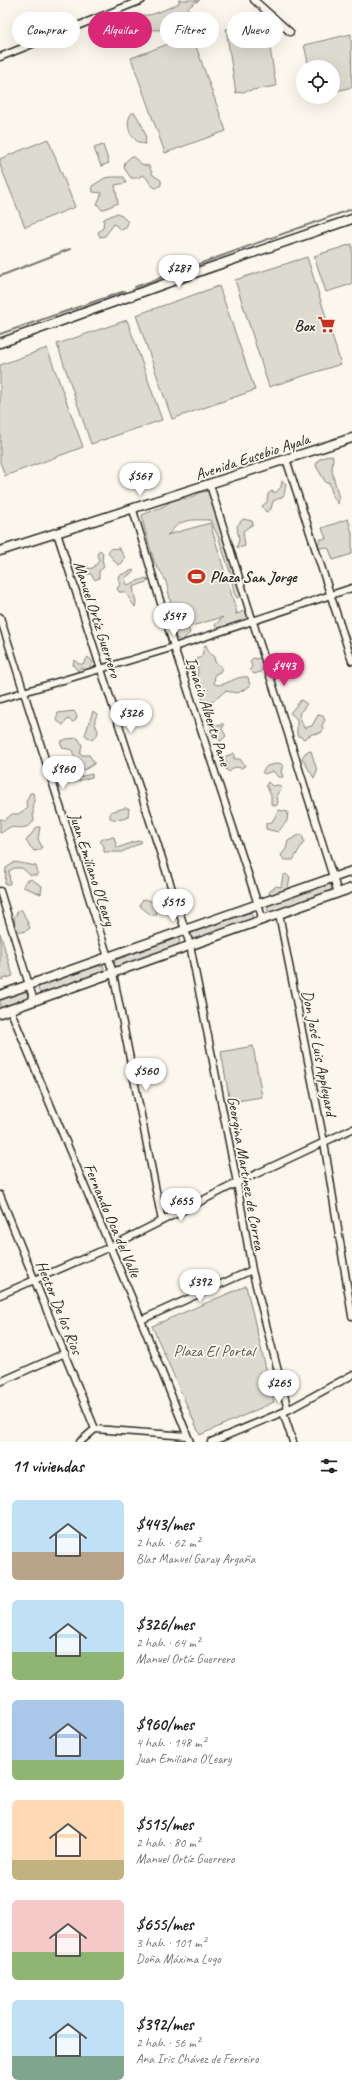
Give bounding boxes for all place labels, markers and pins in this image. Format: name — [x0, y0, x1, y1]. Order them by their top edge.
pin: $287 — [155, 255, 203, 289]
supermarket icon: Box — [317, 315, 337, 335]
place label: Box — [294, 316, 316, 336]
pin: $567 — [116, 463, 164, 497]
sports icon: Plaza San Jorge — [187, 566, 207, 586]
place label: Plaza San Jorge — [210, 567, 298, 587]
pin: $547 — [150, 603, 198, 637]
pin: $443 — [260, 653, 308, 687]
pin: $326 — [107, 700, 155, 734]
pin: $960 — [39, 756, 87, 790]
pin: $515 — [149, 889, 197, 923]
pin: $560 — [122, 1058, 170, 1092]
pin: $655 — [157, 1188, 205, 1222]
pin: $392 — [176, 1269, 224, 1303]
pin: $265 — [255, 1370, 303, 1404]

